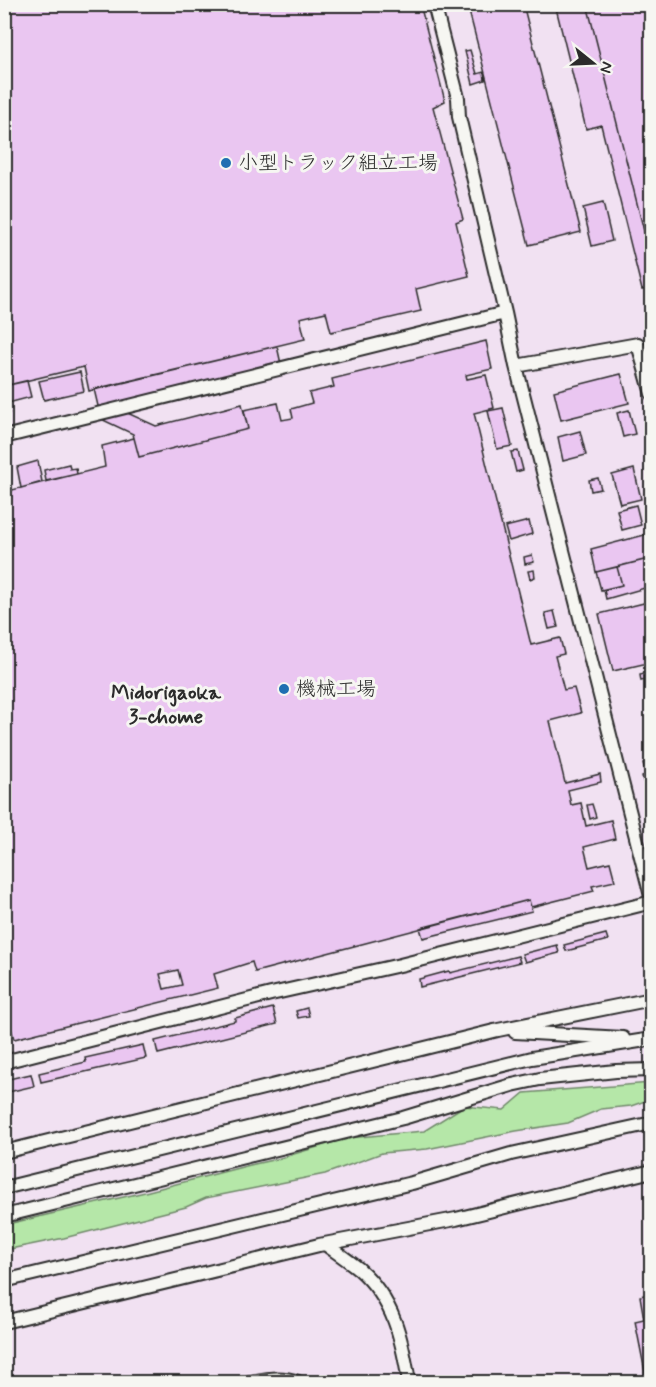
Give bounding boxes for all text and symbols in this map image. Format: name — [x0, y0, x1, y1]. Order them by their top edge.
north arrow — [563, 33, 623, 93]
text: N — [594, 59, 617, 75]
place label: 小型トラック組立工場 — [238, 150, 438, 177]
marker: 小型トラック組立工場 — [219, 156, 233, 170]
place label: 機械工場 — [296, 676, 376, 703]
district label: Midorigaoka 3-chome — [111, 679, 222, 731]
marker: 機械工場 — [277, 682, 291, 696]

